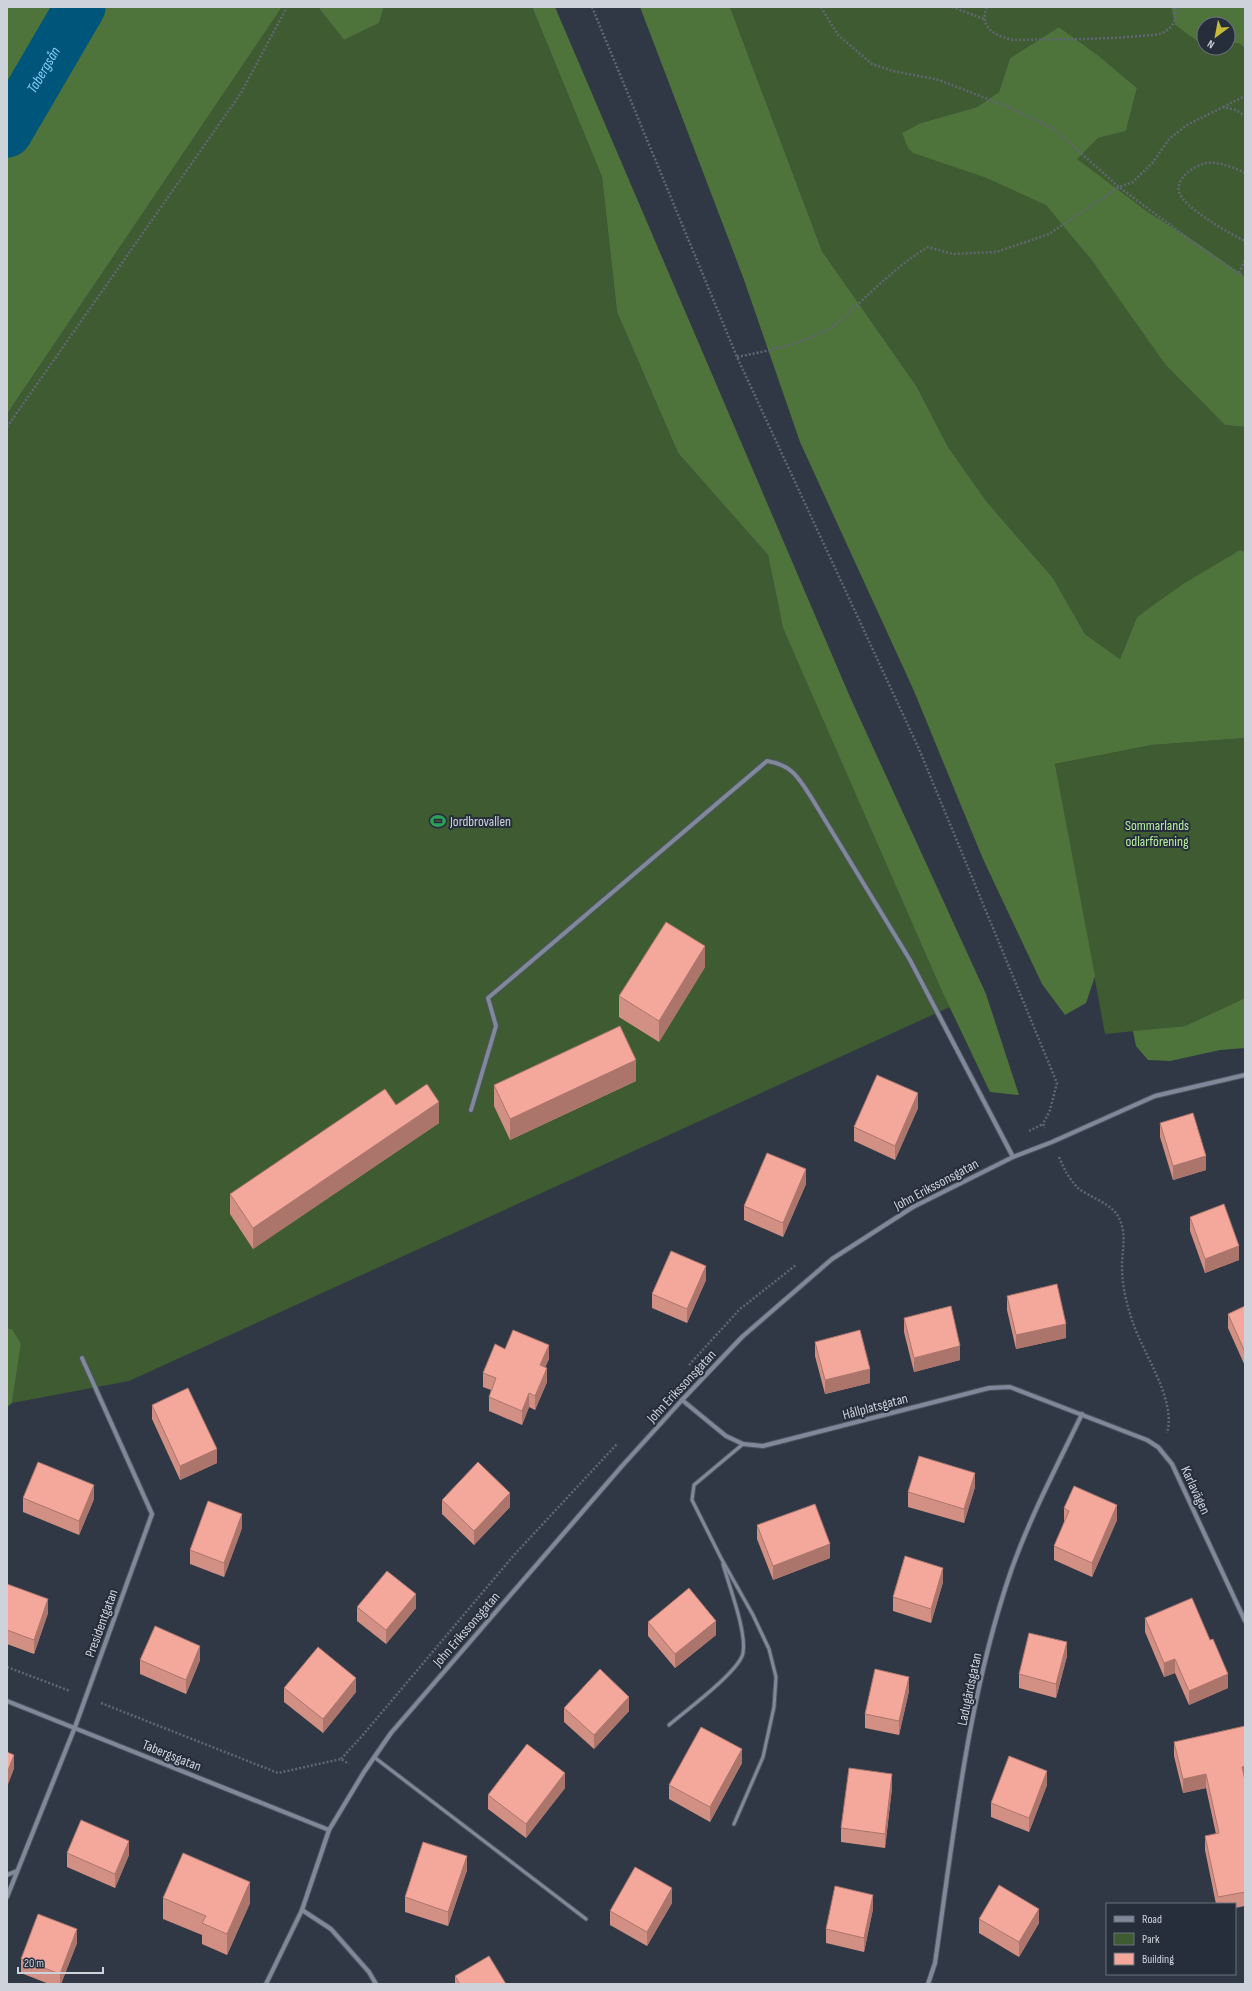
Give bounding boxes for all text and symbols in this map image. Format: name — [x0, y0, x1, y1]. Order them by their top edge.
north arrow — [1196, 16, 1236, 56]
text: N — [1205, 37, 1217, 51]
water label: Tabergsån — [23, 43, 65, 97]
sports icon: Jordbrovallen — [429, 812, 447, 830]
place label: Jordbrovallen — [449, 813, 511, 830]
park label: Sommarlands odlarförening — [1125, 817, 1189, 850]
street label: John Erikssonsgatan — [890, 1155, 981, 1214]
street label: John Erikssonsgatan — [643, 1346, 719, 1427]
street label: Hållplatsgatan — [841, 1390, 910, 1423]
street label: Karlavägen — [1177, 1463, 1214, 1517]
street label: Presidentgatan — [81, 1587, 122, 1660]
street label: John Erikssonsgatan — [429, 1588, 503, 1671]
street label: Ladugårdsgatan — [953, 1651, 985, 1727]
street label: Tabergsgatan — [140, 1736, 204, 1775]
legend — [1106, 1903, 1236, 1975]
text: Road — [1142, 1912, 1162, 1927]
text: Park — [1142, 1932, 1160, 1947]
scale bar — [18, 1949, 103, 1975]
text: Building — [1142, 1952, 1174, 1967]
text: 20 m — [24, 1956, 44, 1971]

